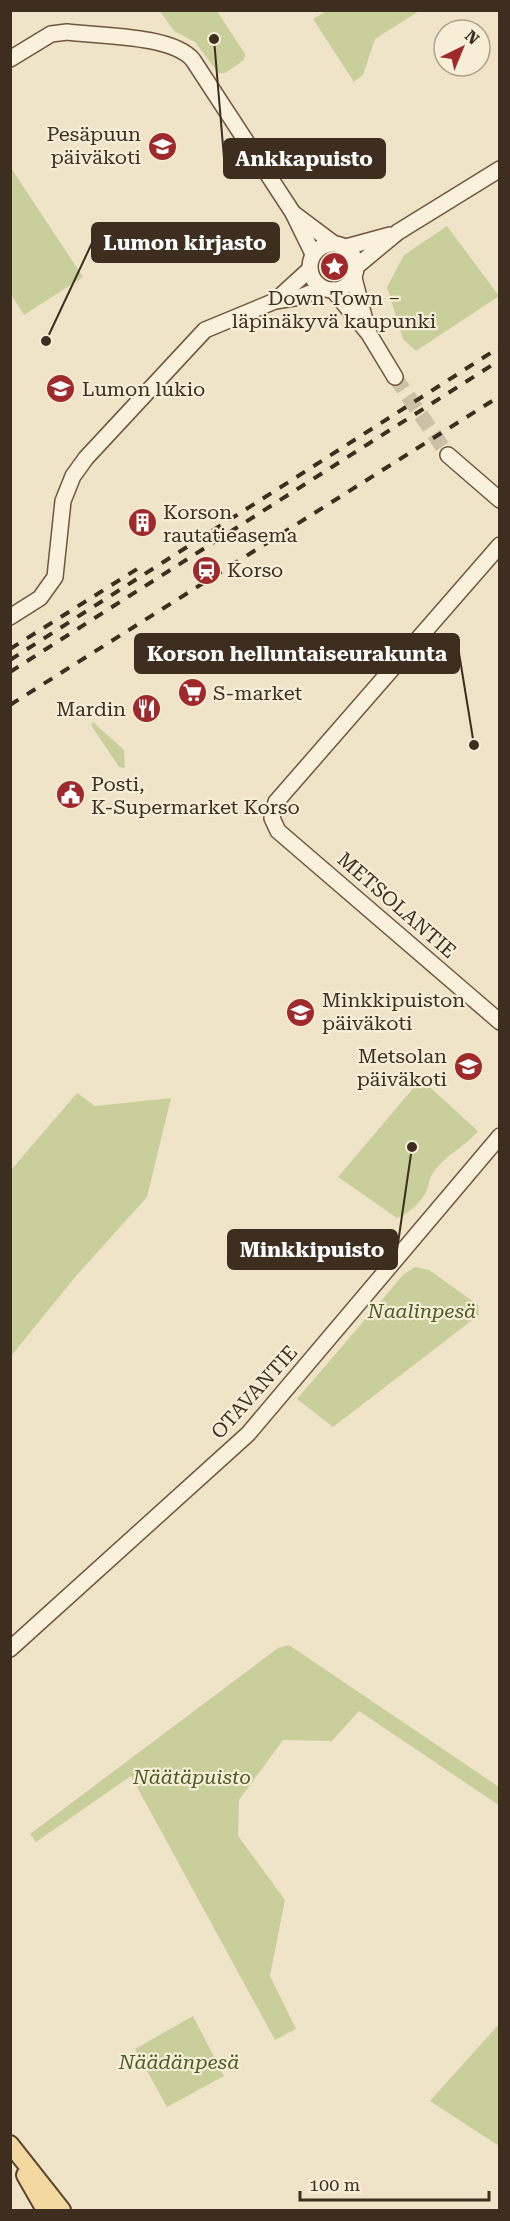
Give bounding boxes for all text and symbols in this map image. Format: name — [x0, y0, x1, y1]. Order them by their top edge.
north arrow — [432, 18, 492, 78]
text: N — [461, 26, 483, 49]
place label: Pesäpuun päiväkoti — [46, 122, 141, 169]
school or university icon: Pesäpuun päiväkoti — [146, 130, 178, 162]
callout: Ankkapuisto — [224, 139, 385, 178]
text: Ankkapuisto — [235, 147, 373, 171]
callout: Lumon kirjasto — [92, 223, 279, 262]
text: Lumon kirjasto — [103, 231, 267, 255]
place icon: Down Town – läpinäkyvä kaupunki — [318, 251, 350, 283]
place label: Down Town – läpinäkyvä kaupunki — [232, 286, 436, 333]
school or university icon: Lumon lukio — [45, 373, 77, 405]
place label: Lumon lukio — [82, 377, 205, 401]
place label: Korson rautatieasema — [163, 500, 297, 547]
building icon: Korson rautatieasema — [126, 507, 158, 539]
station icon: Korso — [190, 554, 222, 586]
place label: Korso — [227, 558, 283, 582]
callout: Korson helluntaiseurakunta — [135, 634, 459, 673]
text: Korson helluntaiseurakunta — [147, 642, 448, 666]
supermarket icon: S-market — [176, 677, 208, 709]
place label: S-market — [213, 681, 303, 705]
restaurant icon: Mardin — [131, 693, 163, 725]
place label: Mardin — [56, 697, 126, 721]
place label: Posti, K-Supermarket Korso — [91, 772, 300, 819]
public building icon: Posti, K-Supermarket Korso — [54, 779, 86, 811]
street label: METSOLANTIE — [333, 847, 461, 963]
place label: Minkkipuiston päiväkoti — [322, 988, 465, 1035]
school or university icon: Minkkipuiston päiväkoti — [285, 996, 317, 1028]
place label: Metsolan päiväkoti — [357, 1044, 447, 1091]
school or university icon: Metsolan päiväkoti — [452, 1051, 484, 1083]
callout: Minkkipuisto — [228, 1230, 397, 1269]
text: Minkkipuisto — [240, 1238, 384, 1262]
park label: Naalinpesä — [367, 1299, 476, 1323]
street label: OTAVANTIE — [206, 1340, 302, 1444]
park label: Näätäpuisto — [132, 1765, 251, 1789]
park label: Näädänpesä — [118, 2050, 239, 2074]
scale bar — [300, 2164, 489, 2202]
text: 100 m — [309, 2174, 360, 2195]

